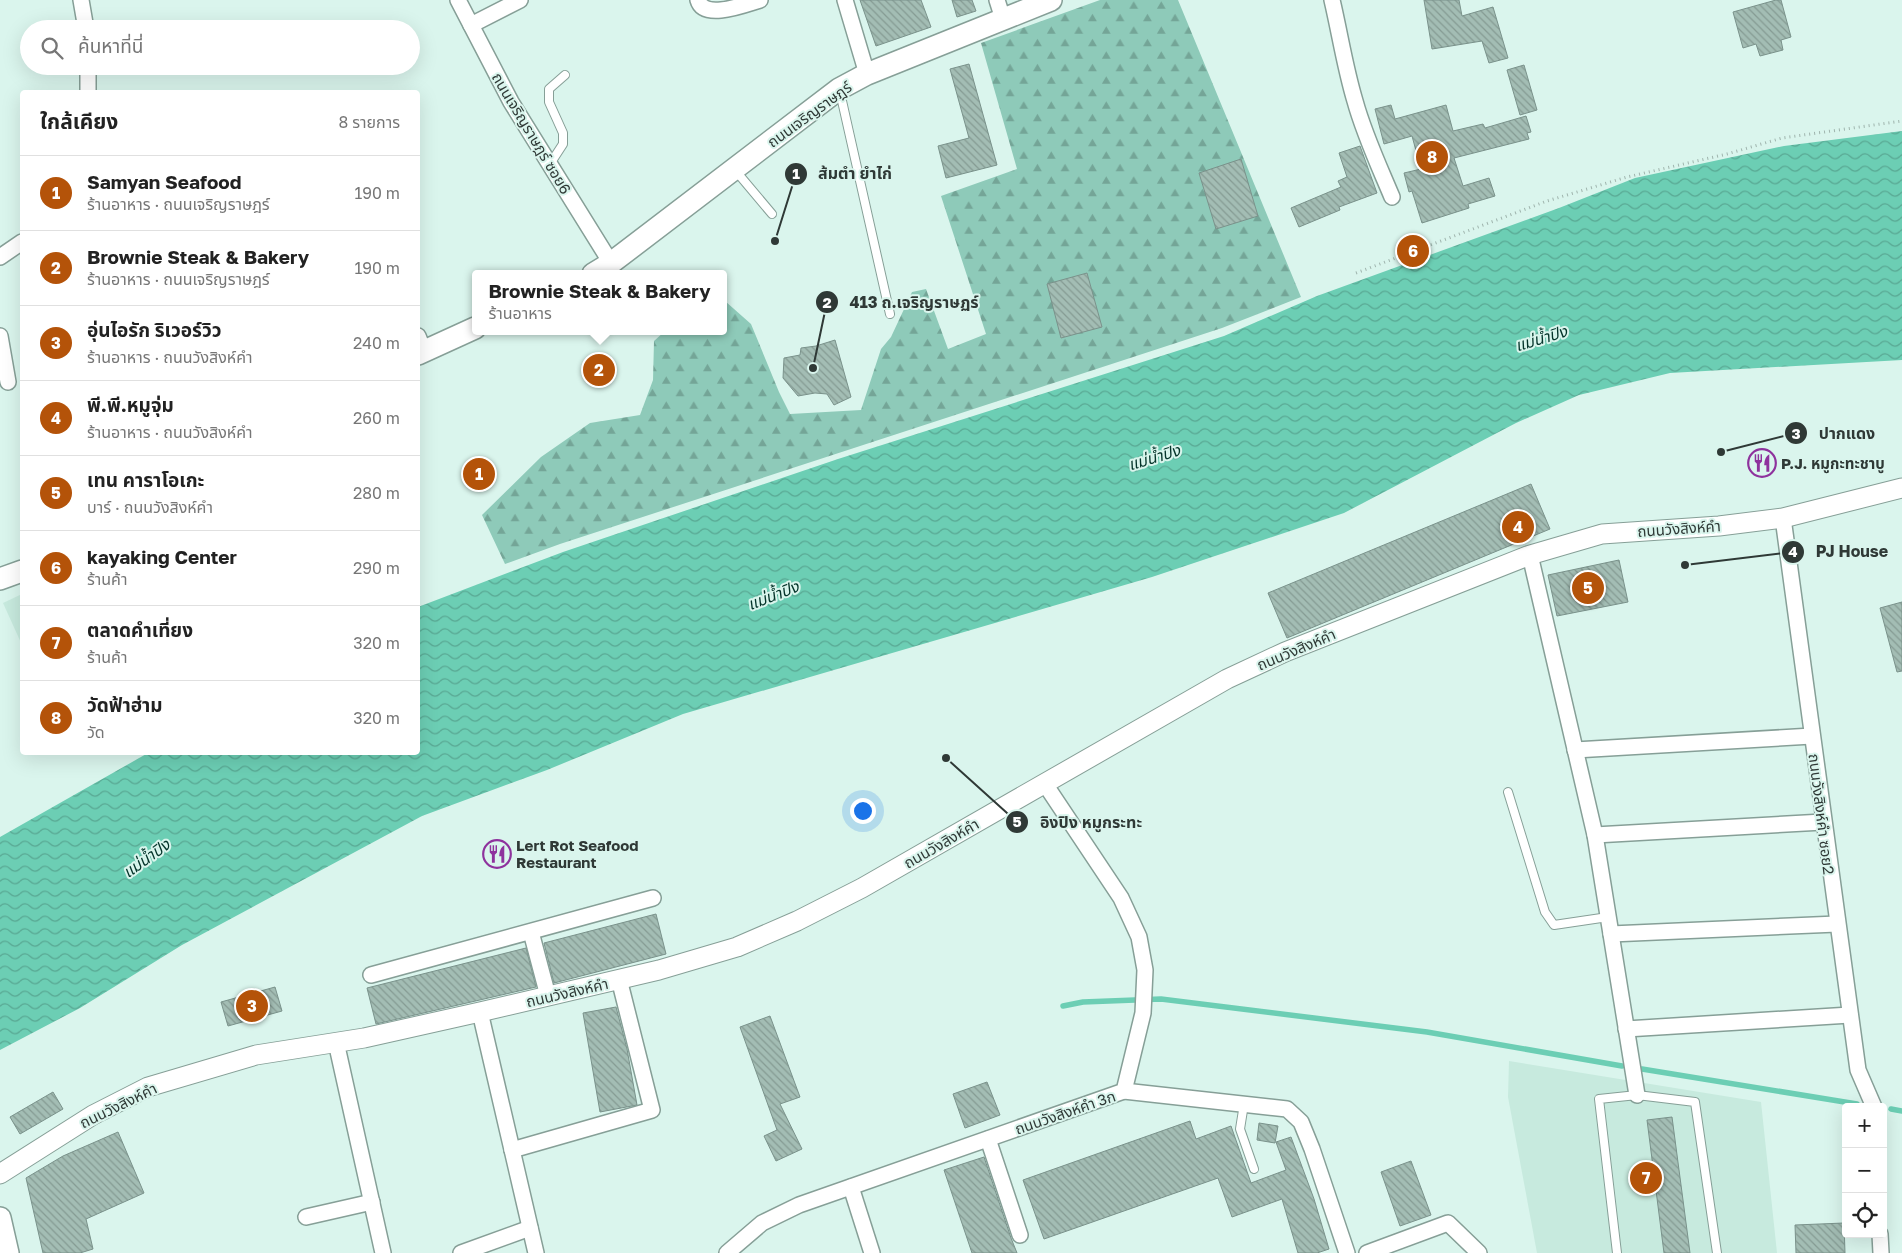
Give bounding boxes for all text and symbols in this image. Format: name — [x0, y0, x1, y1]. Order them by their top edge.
search box — [20, 20, 420, 75]
icon: search — [38, 34, 66, 62]
text: ค้นหาที่นี่ — [78, 34, 143, 57]
street label: ถนนเจริญราษฎร์ ซอย6 — [489, 69, 575, 197]
street label: ถนนเจริญราษฎร์ — [763, 77, 855, 151]
text: ใกล้เคียง — [40, 108, 118, 134]
text: 8 รายการ — [339, 112, 400, 132]
pin: 8 — [1416, 138, 1448, 176]
callout: ส้มตำ ยำไก่ — [783, 158, 902, 189]
text: ส้มตำ ยำไก่ — [818, 163, 892, 183]
text: 1 — [792, 164, 800, 182]
text: Samyan Seafood — [87, 170, 241, 193]
text: 1 — [52, 183, 60, 203]
text: 190 m — [354, 183, 400, 203]
text: ร้านอาหาร · ถนนเจริญราษฎร์ — [87, 194, 270, 214]
pin: 6 — [1397, 232, 1429, 270]
text: Brownie Steak & Bakery — [87, 245, 309, 268]
text: 2 — [51, 258, 61, 278]
text: 190 m — [354, 258, 400, 278]
text: ร้านอาหาร · ถนนเจริญราษฎร์ — [87, 269, 270, 289]
popup — [472, 270, 727, 335]
text: Brownie Steak & Bakery — [488, 279, 711, 302]
callout: 413 ถ.เจริญราษฏร์ — [814, 287, 989, 318]
text: 413 ถ.เจริญราษฏร์ — [849, 292, 979, 312]
text: 2 — [822, 293, 832, 311]
text: ร้านอาหาร — [488, 303, 552, 323]
text: อุ่นไอรัก ริเวอร์วิว — [87, 318, 221, 341]
water label: แม่น้ำปิง — [1512, 319, 1571, 355]
text: 3 — [51, 333, 61, 353]
text: 240 m — [353, 333, 400, 353]
text: ร้านอาหาร · ถนนวังสิงห์คำ — [87, 347, 252, 367]
pin: 2 — [583, 351, 615, 389]
text: พี.พี.หมูจุ่ม — [87, 393, 174, 416]
text: 4 — [51, 408, 61, 428]
text: 260 m — [353, 408, 400, 428]
callout: ปากแดง — [1783, 418, 1885, 449]
text: ร้านอาหาร · ถนนวังสิงห์คำ — [87, 422, 252, 442]
text: ปากแดง — [1819, 423, 1875, 443]
text: 3 — [1791, 424, 1801, 442]
water label: แม่น้ำปิง — [1125, 438, 1184, 474]
restaurant icon: P.J. หมูกะทะชาบู — [1747, 448, 1777, 478]
place label: P.J. หมูกะทะชาบู — [1781, 454, 1885, 474]
pin: 1 — [463, 455, 495, 493]
text: เทน คาราโอเกะ — [87, 468, 204, 491]
text: 5 — [51, 483, 61, 503]
text: 280 m — [353, 483, 400, 503]
text: บาร์ · ถนนวังสิงห์คำ — [87, 497, 213, 517]
pin: 4 — [1502, 508, 1534, 546]
street label: ถนนวังสิงห์คำ — [1637, 516, 1721, 540]
callout: PJ House — [1780, 536, 1898, 567]
text: PJ House — [1816, 541, 1888, 561]
text: 4 — [1788, 542, 1798, 560]
text: kayaking Center — [87, 545, 237, 568]
text: 6 — [51, 558, 61, 578]
text: 290 m — [353, 558, 400, 578]
text: ร้านค้า — [87, 569, 127, 589]
pin: 5 — [1572, 569, 1604, 607]
water label: แม่น้ำปิง — [744, 575, 803, 614]
text: ตลาดคำเที่ยง — [87, 618, 193, 641]
street label: ถนนวังสิงห์คำ — [1254, 624, 1338, 674]
text: 7 — [52, 633, 60, 653]
text: 320 m — [353, 633, 400, 653]
text: ร้านค้า — [87, 647, 127, 667]
text: วัดฟ้าฮ่าม — [87, 693, 163, 716]
text: 8 — [51, 708, 61, 728]
text: 320 m — [353, 708, 400, 728]
text: วัด — [87, 722, 105, 742]
street label: ถนนวังสิงห์คำ ซอย2 — [1806, 752, 1838, 876]
your location — [850, 798, 876, 824]
callout: อิงปิง หมูกระทะ — [1005, 807, 1152, 838]
text: 5 — [1012, 812, 1022, 830]
text: อิงปิง หมูกระทะ — [1040, 812, 1142, 833]
street label: ถนนวังสิงห์คำ — [900, 814, 982, 872]
water label: แม่น้ำปิง — [118, 833, 175, 882]
place label: Lert Rot Seafood Restaurant — [516, 836, 638, 871]
restaurant icon: Lert Rot Seafood Restaurant — [482, 839, 512, 869]
street label: ถนนวังสิงห์คำ — [524, 974, 610, 1010]
pin: 3 — [236, 987, 268, 1025]
street label: ถนนวังสิงห์คำ — [76, 1079, 160, 1131]
street label: ถนนวังสิงห์คำ 3ก — [1012, 1086, 1118, 1138]
map controls — [1842, 1103, 1887, 1238]
button: + — [1842, 1103, 1887, 1148]
button: − — [1842, 1148, 1887, 1193]
pin: 7 — [1630, 1159, 1662, 1197]
button: locate — [1842, 1193, 1887, 1238]

